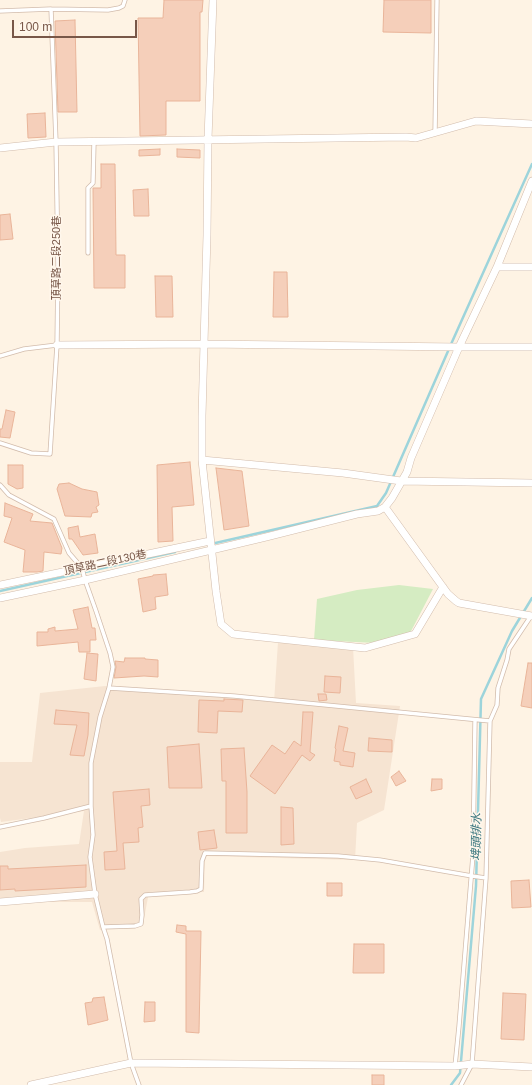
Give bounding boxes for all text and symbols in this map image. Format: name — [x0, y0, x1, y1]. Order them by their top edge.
scale bar — [14, 12, 139, 38]
text: 100 m — [19, 20, 52, 34]
street label: 頂草路二段250巷 — [50, 216, 64, 300]
street label: 頂草路二段130巷 — [62, 548, 148, 578]
water label: 埤頭排水 — [469, 813, 485, 861]

